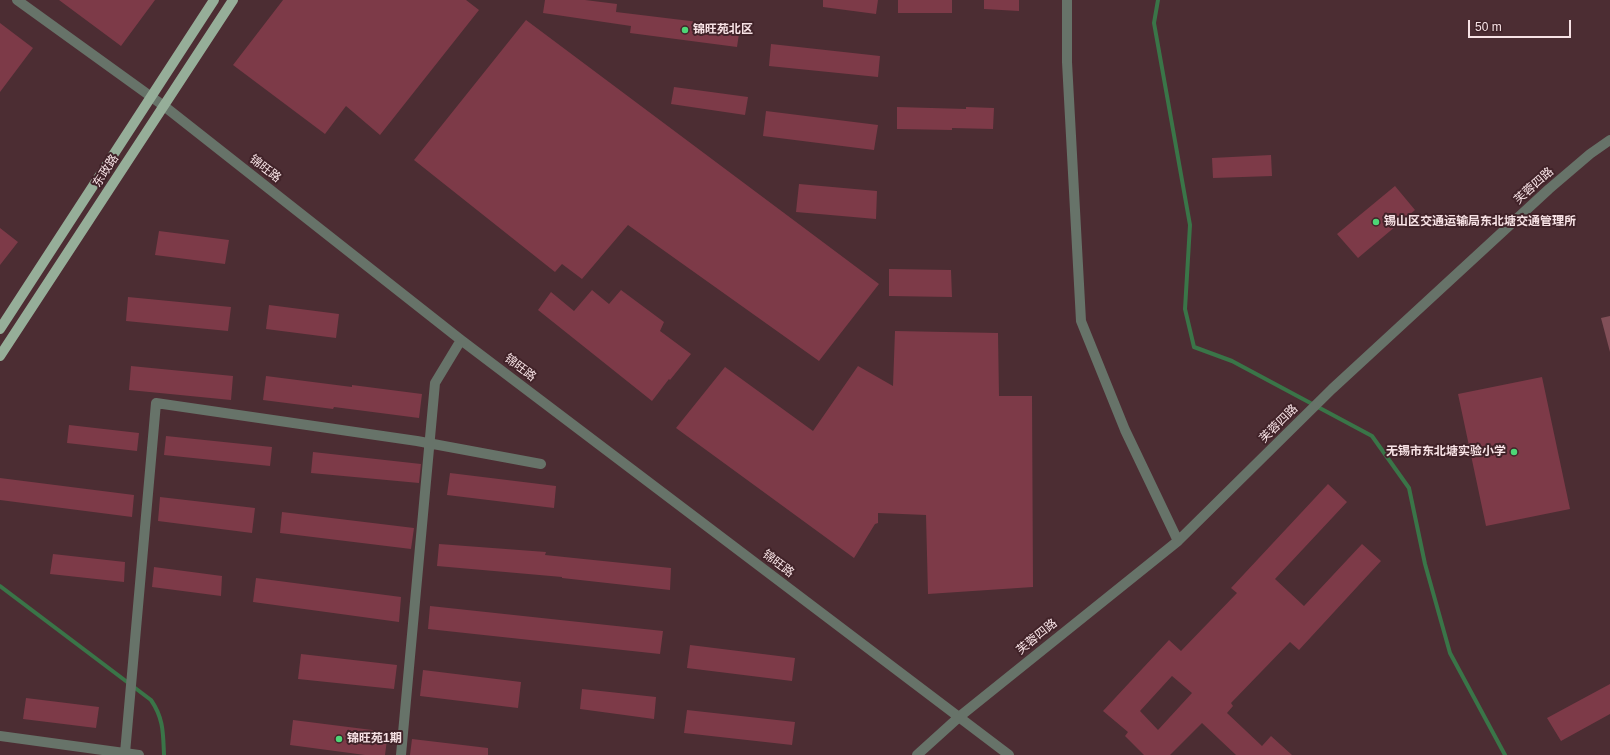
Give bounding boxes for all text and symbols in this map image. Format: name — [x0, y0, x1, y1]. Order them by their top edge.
scale bar — [1470, 12, 1573, 38]
text: 50 m — [1475, 20, 1502, 34]
place label: 锦旺苑北区 — [693, 23, 753, 37]
marker: 锦旺苑北区 — [680, 25, 690, 35]
street label: 东政路 — [90, 152, 122, 190]
street label: 锦旺路 — [246, 152, 284, 186]
street label: 芙蓉四路 — [1511, 165, 1557, 207]
place label: 锡山区交通运输局东北塘交通管理所 — [1384, 215, 1576, 229]
marker: 锡山区交通运输局东北塘交通管理所 — [1371, 217, 1381, 227]
street label: 锦旺路 — [501, 351, 539, 385]
street label: 芙蓉四路 — [1257, 402, 1301, 446]
place label: 无锡市东北塘实验小学 — [1386, 445, 1506, 459]
marker: 无锡市东北塘实验小学 — [1509, 447, 1519, 457]
street label: 锦旺路 — [759, 547, 797, 581]
street label: 芙蓉四路 — [1014, 616, 1060, 658]
place label: 锦旺苑1期 — [347, 732, 402, 746]
marker: 锦旺苑1期 — [334, 734, 344, 744]

